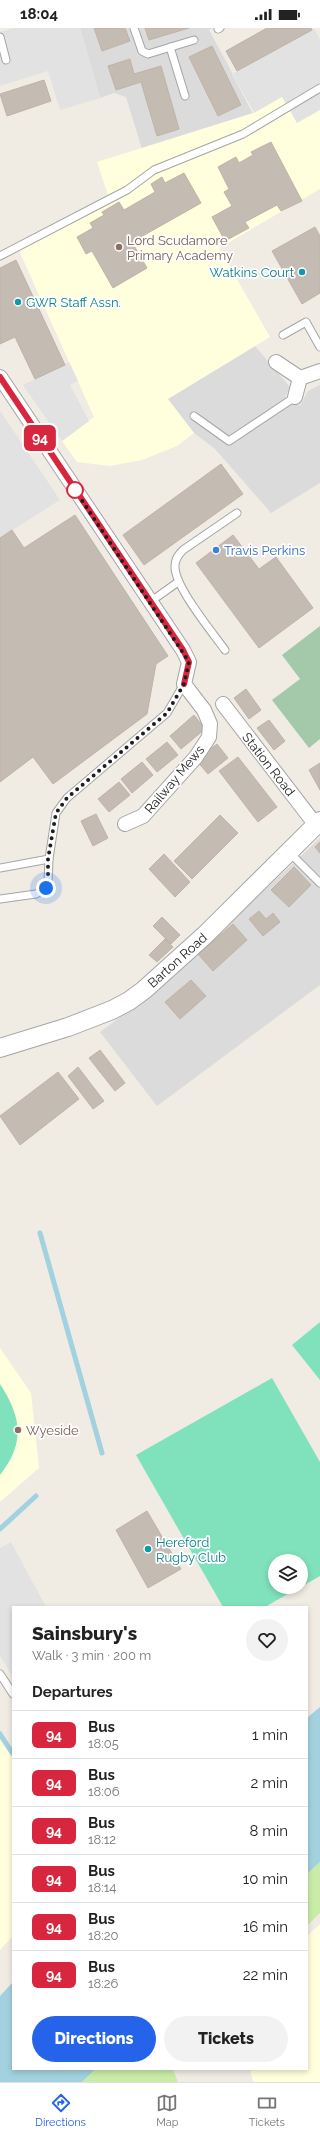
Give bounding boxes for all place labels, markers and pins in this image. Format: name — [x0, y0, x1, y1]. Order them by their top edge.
place label: Lord Scudamore Primary Academy — [127, 233, 233, 263]
marker: Lord Scudamore Primary Academy — [114, 242, 124, 252]
place label: Watkins Court — [210, 265, 295, 280]
marker: Watkins Court — [297, 267, 307, 277]
place label: GWR Staff Assn. — [26, 295, 121, 310]
marker: GWR Staff Assn. — [13, 297, 23, 307]
unlabelled marker — [66, 481, 84, 499]
place label: Travis Perkins — [224, 543, 305, 558]
marker: Travis Perkins — [211, 545, 221, 555]
place label: Wyeside — [26, 1423, 79, 1438]
marker: Wyeside — [13, 1425, 23, 1435]
place label: Hereford Rugby Club — [156, 1535, 226, 1565]
marker: Hereford Rugby Club — [143, 1544, 153, 1554]

